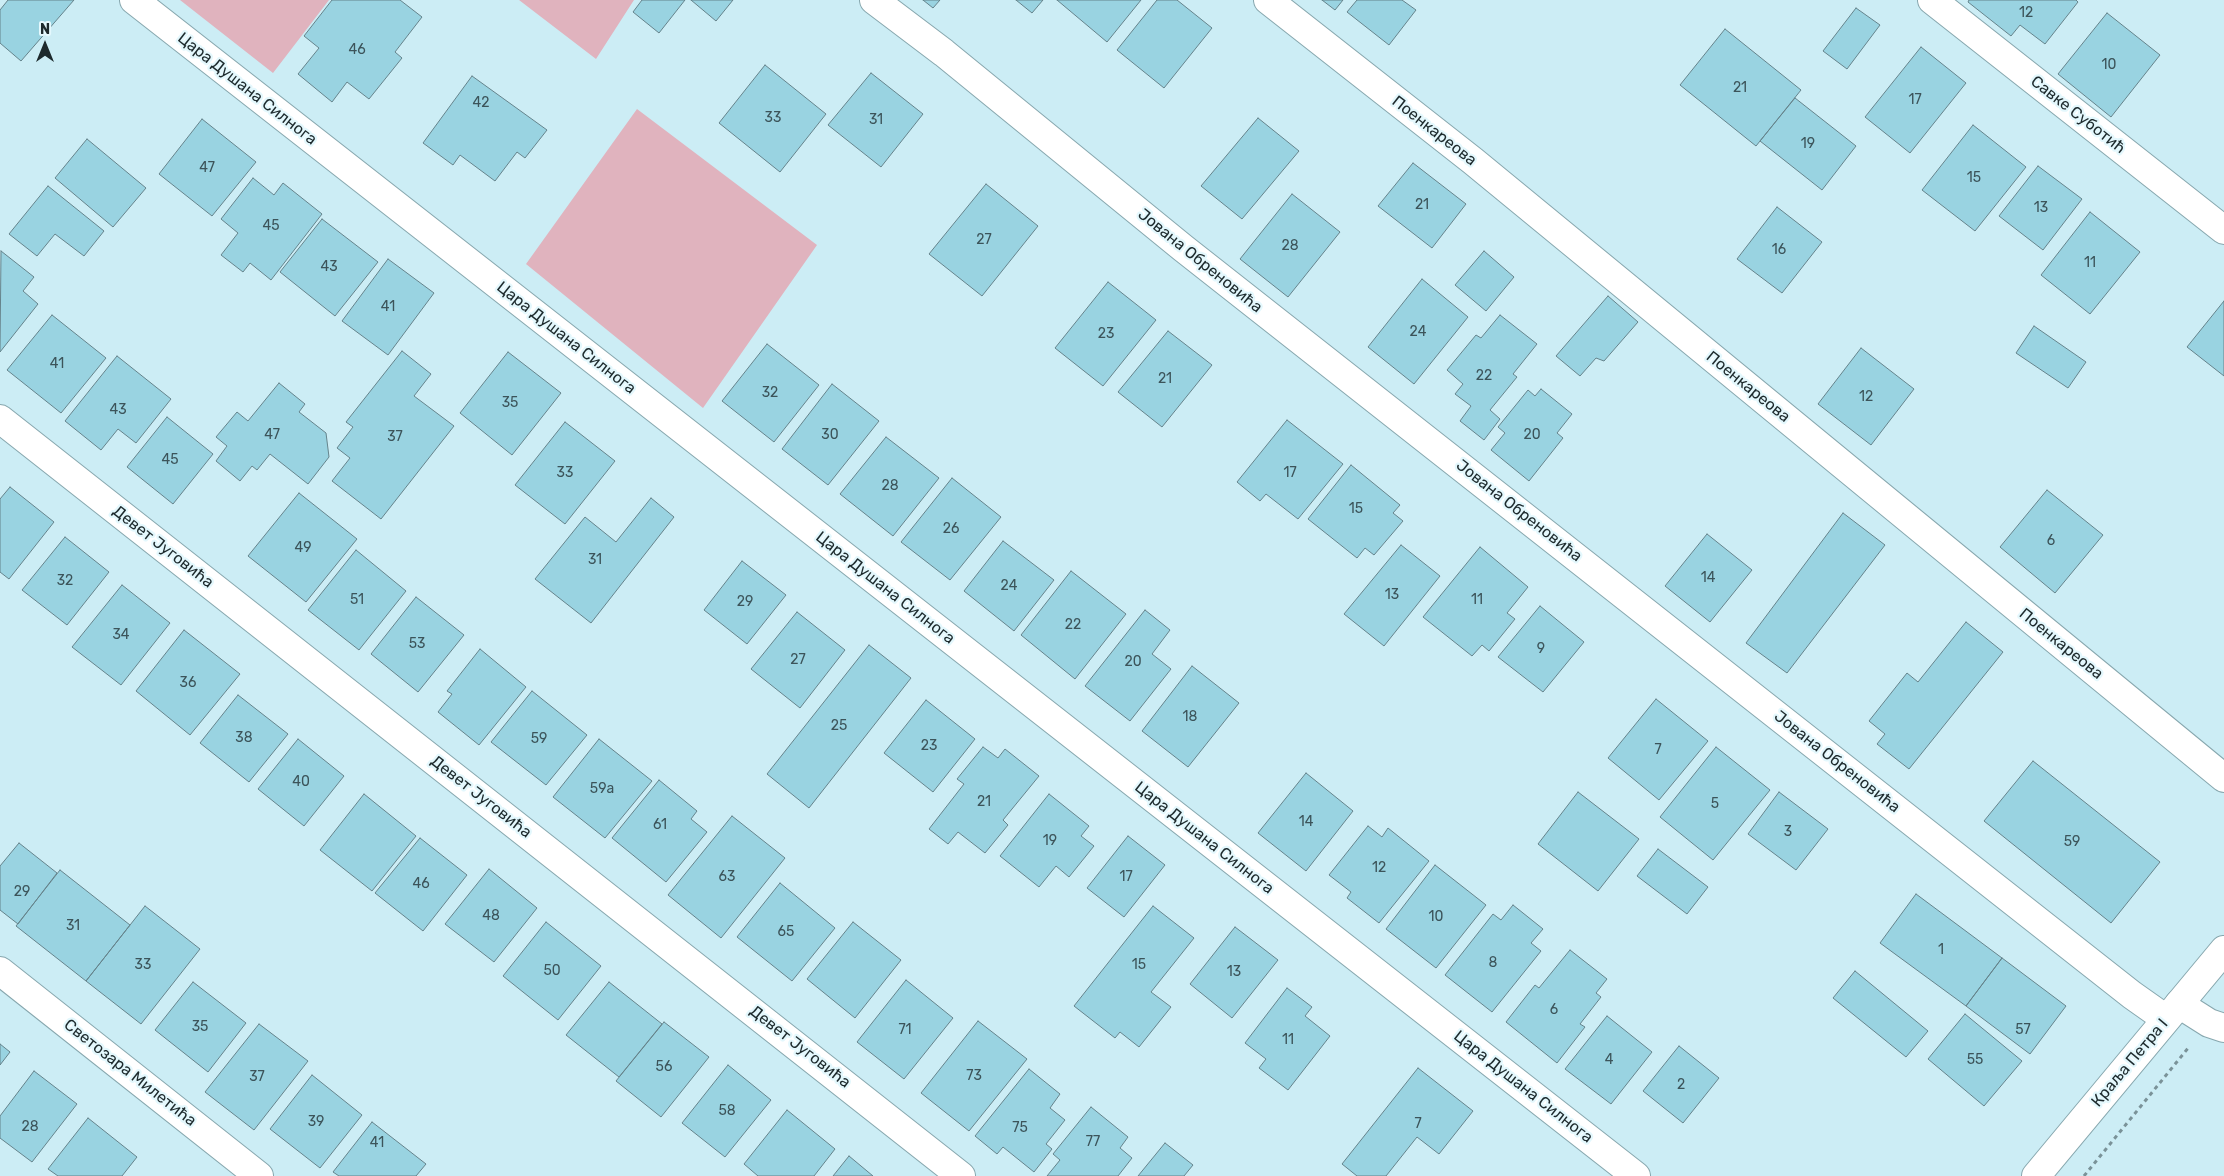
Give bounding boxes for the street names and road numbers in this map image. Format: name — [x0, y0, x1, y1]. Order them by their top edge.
street label: Цара Душана Силнога — [174, 29, 320, 149]
street label: Савке Суботић — [2027, 72, 2129, 158]
street label: Поенкареова — [1388, 92, 1480, 170]
street label: Јована Обреновића — [1134, 205, 1266, 317]
street label: Цара Душана Силнога — [493, 278, 639, 398]
street label: Поенкареова — [1702, 347, 1794, 427]
street label: Јована Обреновића — [1452, 456, 1586, 566]
street label: Девет Југовића — [109, 502, 217, 592]
street label: Цара Душана Силнога — [812, 528, 958, 648]
street label: Поенкареова — [2015, 604, 2107, 684]
street label: Јована Обреновића — [1770, 707, 1904, 817]
street label: Девет Југовића — [427, 752, 535, 842]
street label: Цара Душана Силнога — [1131, 778, 1277, 898]
street label: Девет Југовића — [746, 1002, 854, 1092]
street label: Светозара Милетића — [60, 1015, 200, 1131]
street label: Краља Петра I — [2088, 1015, 2172, 1111]
street label: Цара Душана Силнога — [1450, 1027, 1596, 1147]

